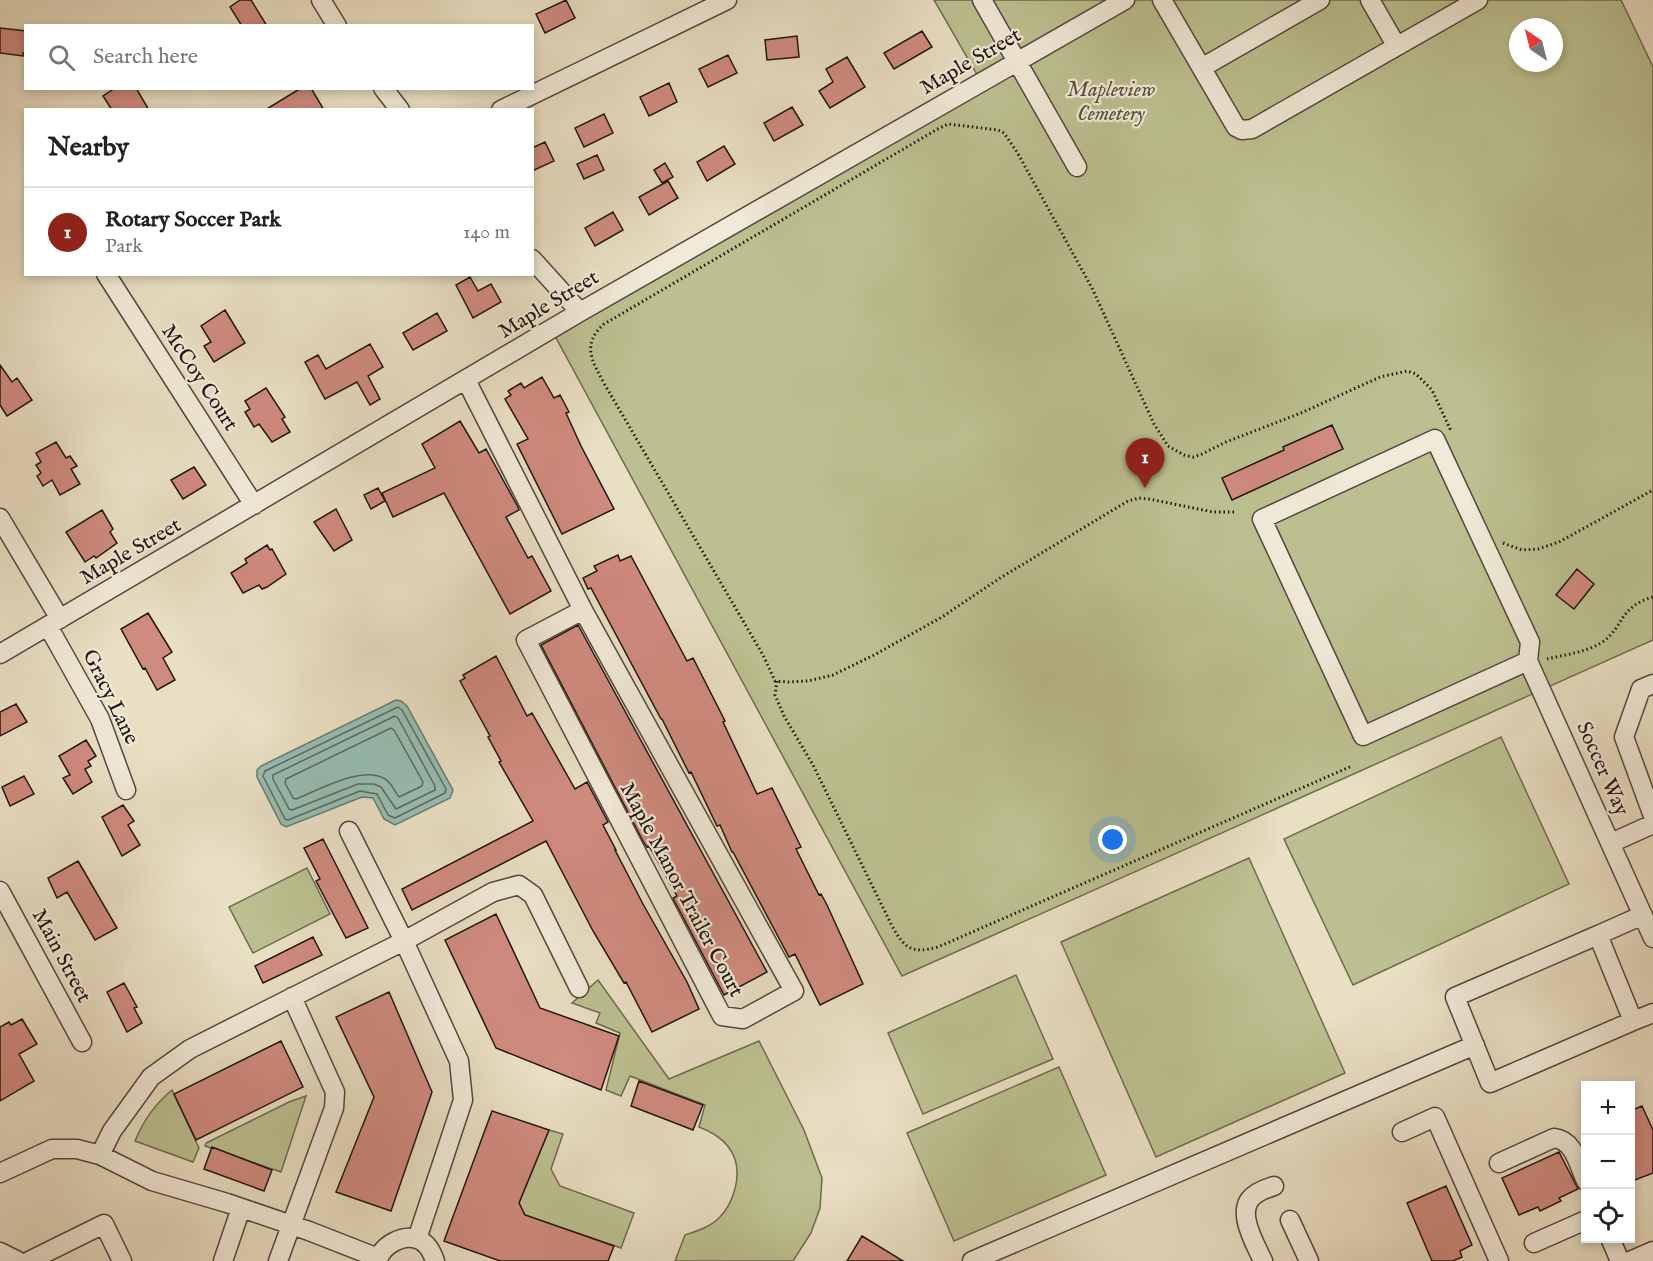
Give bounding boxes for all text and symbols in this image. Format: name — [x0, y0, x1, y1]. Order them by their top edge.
north arrow — [1509, 18, 1563, 72]
street label: Maple Street — [916, 22, 1026, 102]
search box — [24, 24, 534, 90]
icon: search — [45, 41, 78, 74]
text: Search here — [93, 43, 198, 71]
park label: Mapleview Cemetery — [1067, 77, 1156, 128]
text: Nearby — [48, 131, 129, 164]
text: Rotary Soccer Park — [105, 206, 281, 234]
text: 1 — [64, 220, 71, 245]
text: 140 m — [463, 220, 510, 245]
text: Park — [105, 234, 143, 259]
street label: Maple Street — [494, 265, 604, 345]
street label: McCoy Court — [155, 320, 243, 436]
pin: 1 — [1126, 438, 1164, 488]
street label: Maple Street — [76, 512, 186, 592]
street label: Gracy Lane — [75, 645, 145, 749]
street label: Soccer Way — [1569, 718, 1635, 821]
street label: Maple Manor Trailer Court — [613, 778, 749, 1002]
your location — [1098, 825, 1127, 854]
street label: Main Street — [25, 904, 97, 1008]
map controls — [1581, 1081, 1635, 1243]
button: + — [1581, 1081, 1635, 1135]
button: − — [1581, 1135, 1635, 1189]
button: locate — [1581, 1189, 1635, 1243]

